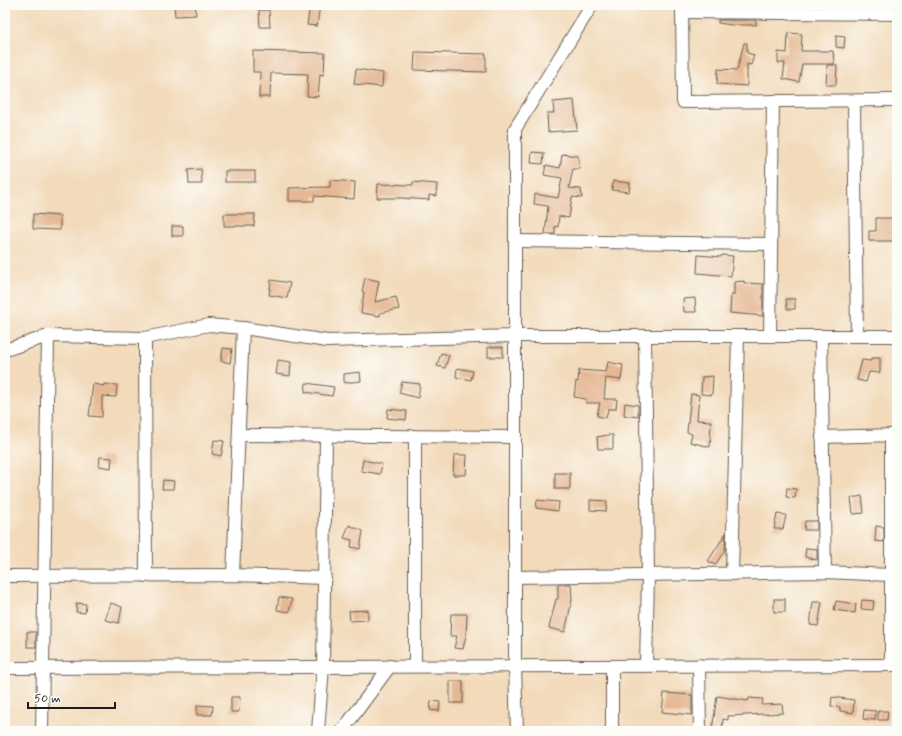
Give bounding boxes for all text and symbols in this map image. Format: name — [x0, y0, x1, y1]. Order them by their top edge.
scale bar — [28, 684, 115, 710]
text: 50 m — [34, 691, 61, 707]

